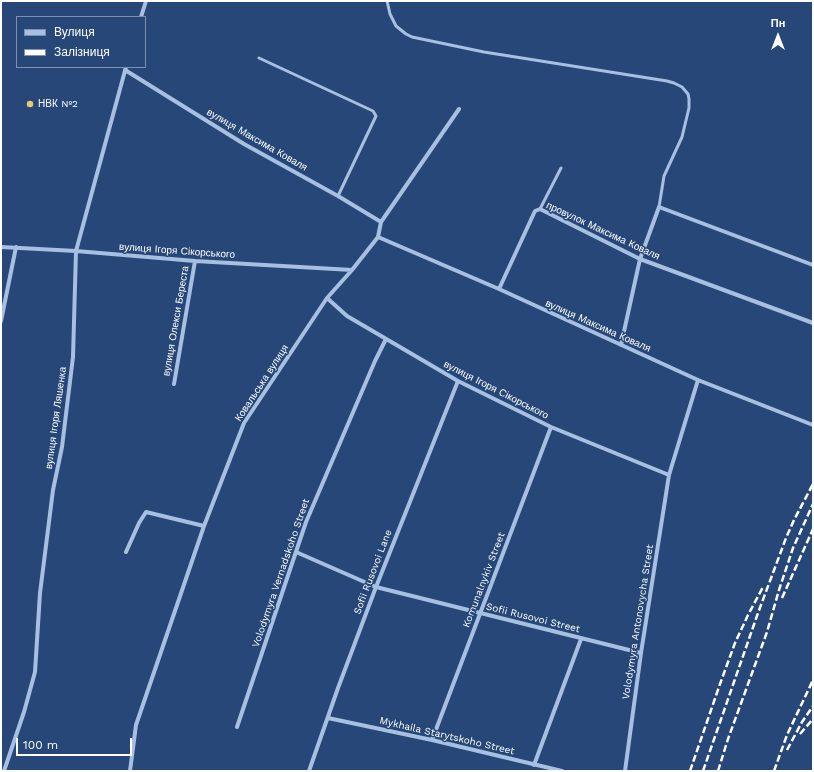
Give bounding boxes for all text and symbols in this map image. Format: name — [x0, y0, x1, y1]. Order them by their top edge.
legend — [16, 16, 146, 68]
north arrow — [758, 16, 798, 56]
text: Пн — [771, 17, 785, 30]
text: Вулиця — [54, 25, 95, 39]
text: Залізниця — [54, 45, 110, 59]
place label: НВК №2 — [38, 98, 78, 110]
marker: НВК №2 — [25, 99, 35, 109]
street label: вулиця Максима Коваля — [205, 106, 309, 174]
street label: провулок Максима Коваля — [544, 199, 662, 263]
street label: вулиця Ігоря Сікорського — [119, 241, 235, 261]
street label: вулиця Олекси Береста — [160, 265, 192, 377]
street label: вулиця Максима Коваля — [543, 297, 653, 355]
street label: Ковальська вулиця — [233, 342, 291, 424]
street label: вулиця Ігоря Сікорського — [442, 358, 550, 422]
street label: вулиця Ігоря Ляшенка — [43, 366, 69, 470]
street label: Volodymyra Vernadskoho Street — [250, 497, 312, 649]
street label: Sofii Rusovoi Lane — [351, 528, 395, 616]
street label: Komunalnykiv Street — [460, 531, 508, 629]
street label: Volodymyra Antonovycha Street — [620, 544, 656, 700]
street label: Sofii Rusovoi Street — [485, 601, 581, 635]
street label: Mykhaila Starytskoho Street — [378, 715, 516, 757]
scale bar — [18, 730, 134, 756]
text: 100 m — [23, 738, 58, 752]

